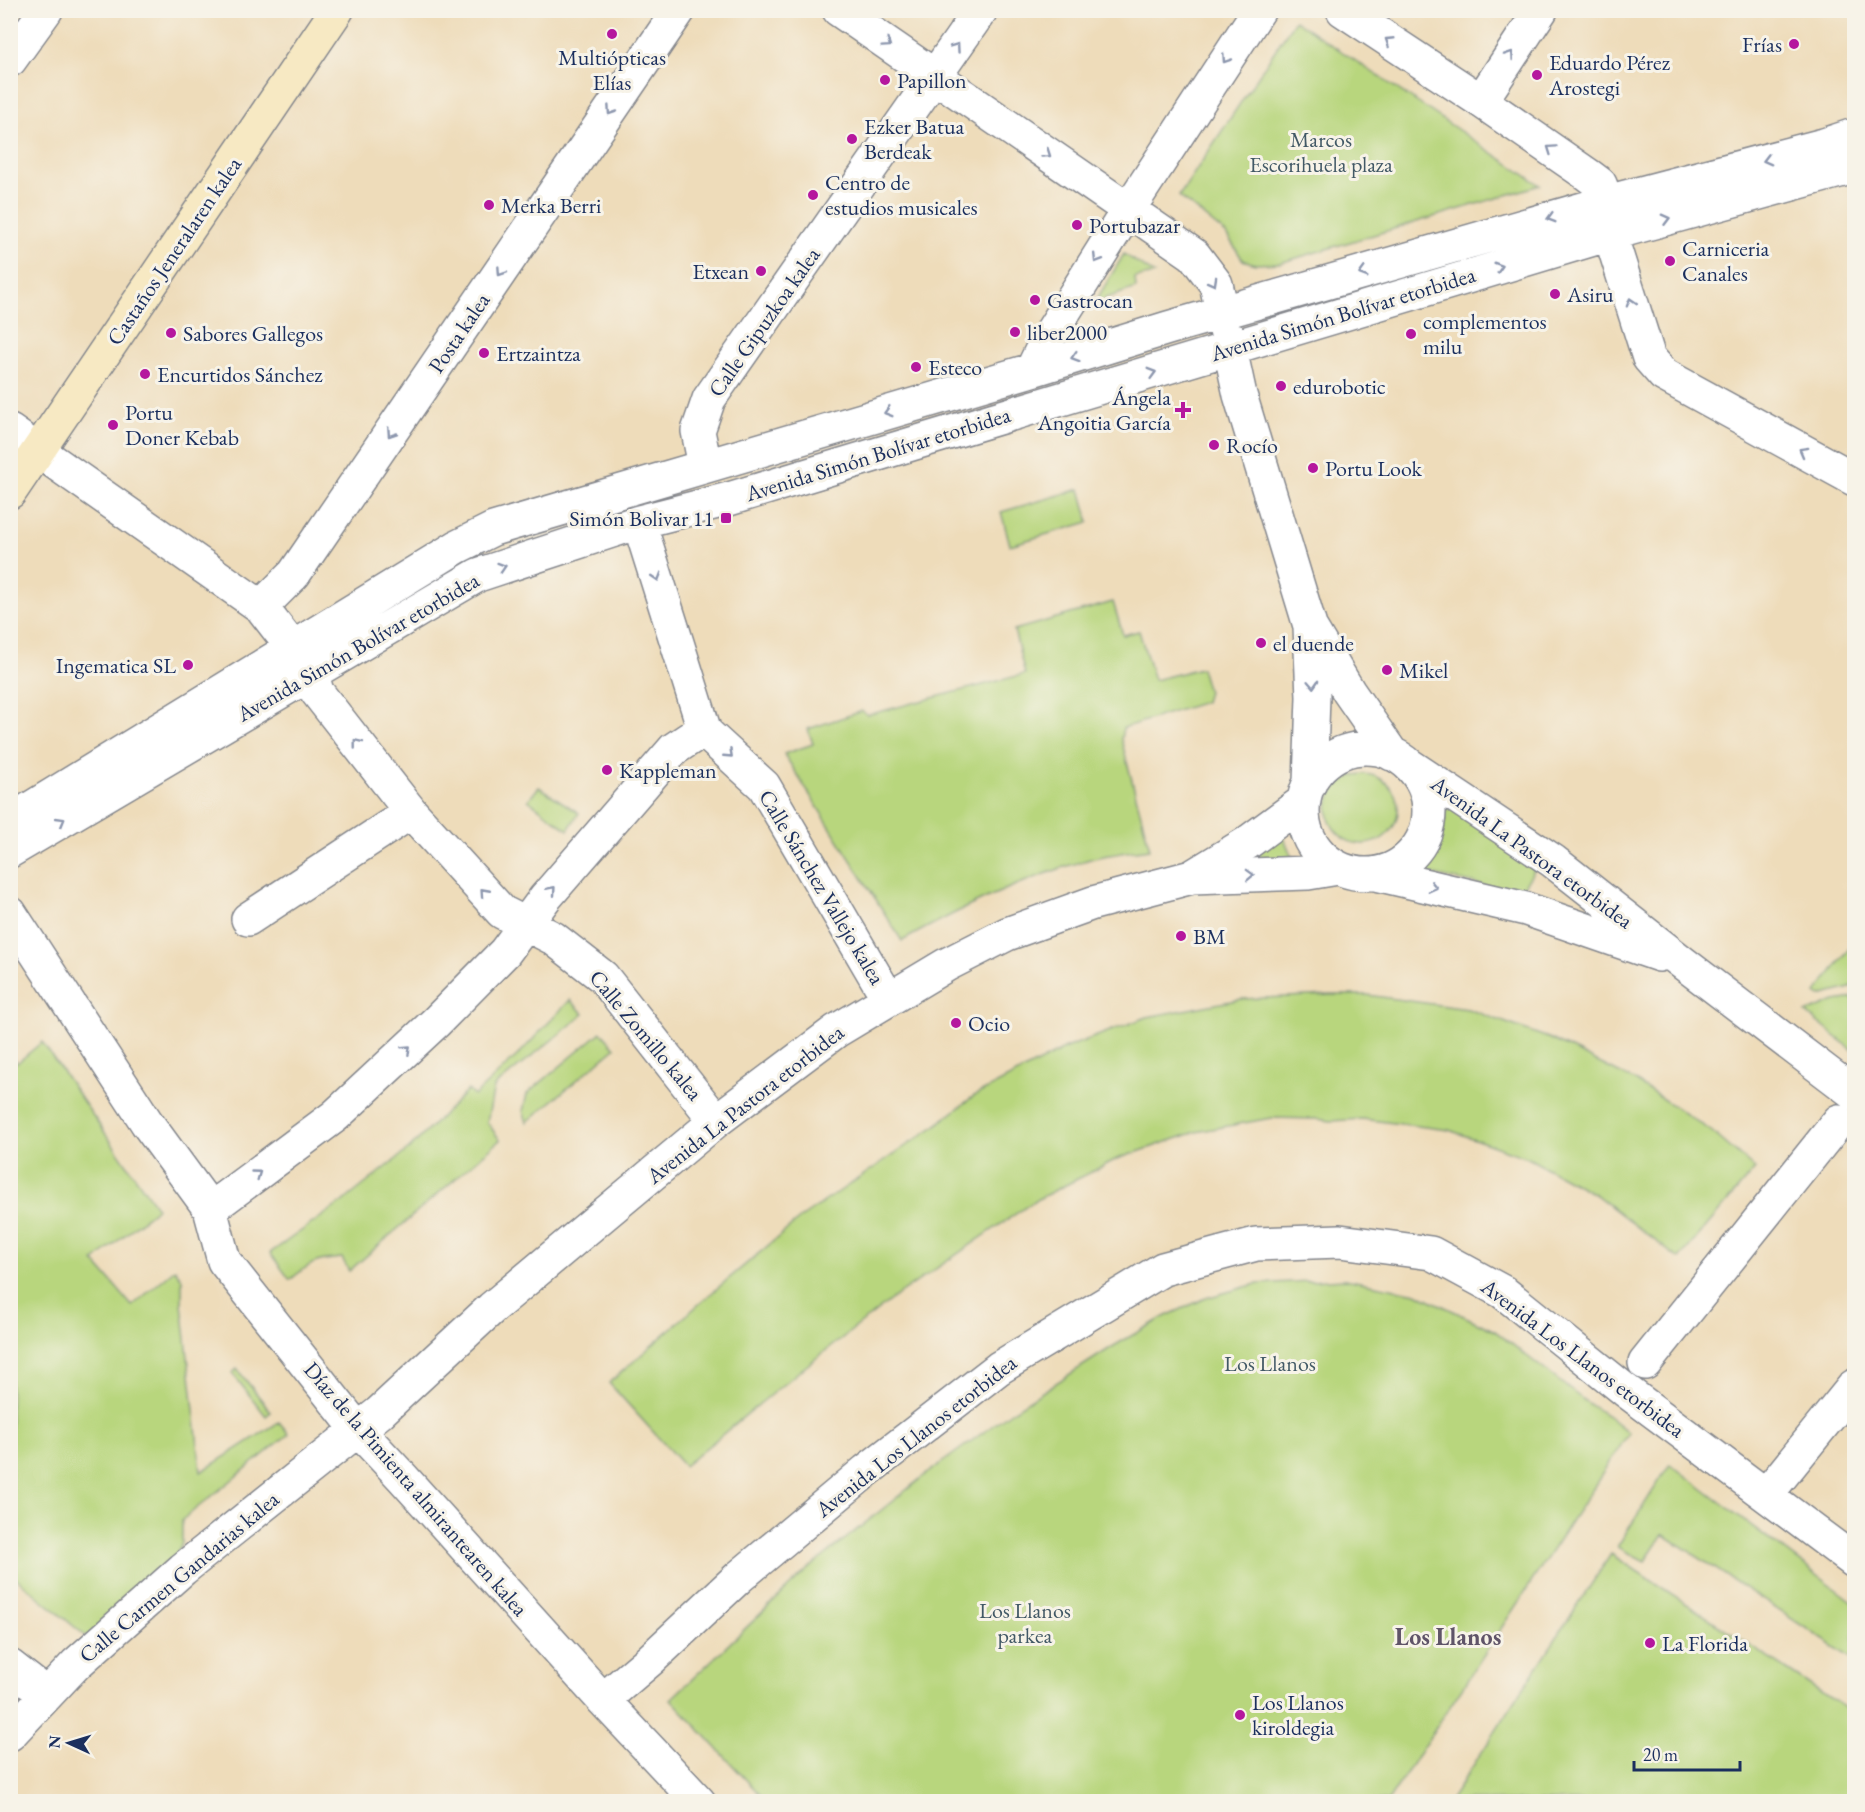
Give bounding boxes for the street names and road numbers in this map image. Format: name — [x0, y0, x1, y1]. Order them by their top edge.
street label: Castaños Jeneralaren kalea — [100, 151, 248, 351]
street label: Calle Gipuzkoa kalea — [702, 241, 827, 403]
street label: Avenida Simón Bolívar etorbidea — [1206, 260, 1479, 368]
street label: Posta kalea — [422, 287, 497, 379]
street label: Avenida Simón Bolívar etorbidea — [741, 400, 1014, 508]
street label: Avenida Simón Bolívar etorbidea — [231, 566, 485, 729]
street label: Avenida La Pastora etorbidea — [1424, 768, 1639, 935]
street label: Calle Sánchez Vallejo kalea — [752, 784, 892, 990]
street label: Calle Zomillo kalea — [583, 964, 709, 1107]
street label: Avenida La Pastora etorbidea — [640, 1018, 850, 1191]
street label: Avenida Los Llanos etorbidea — [1475, 1271, 1691, 1444]
street label: Avenida Los Llanos etorbidea — [809, 1348, 1023, 1524]
street label: Díaz de la Pimienta almirantearen kalea — [297, 1356, 535, 1623]
street label: Calle Carmen Gandarias kalea — [73, 1485, 285, 1669]

